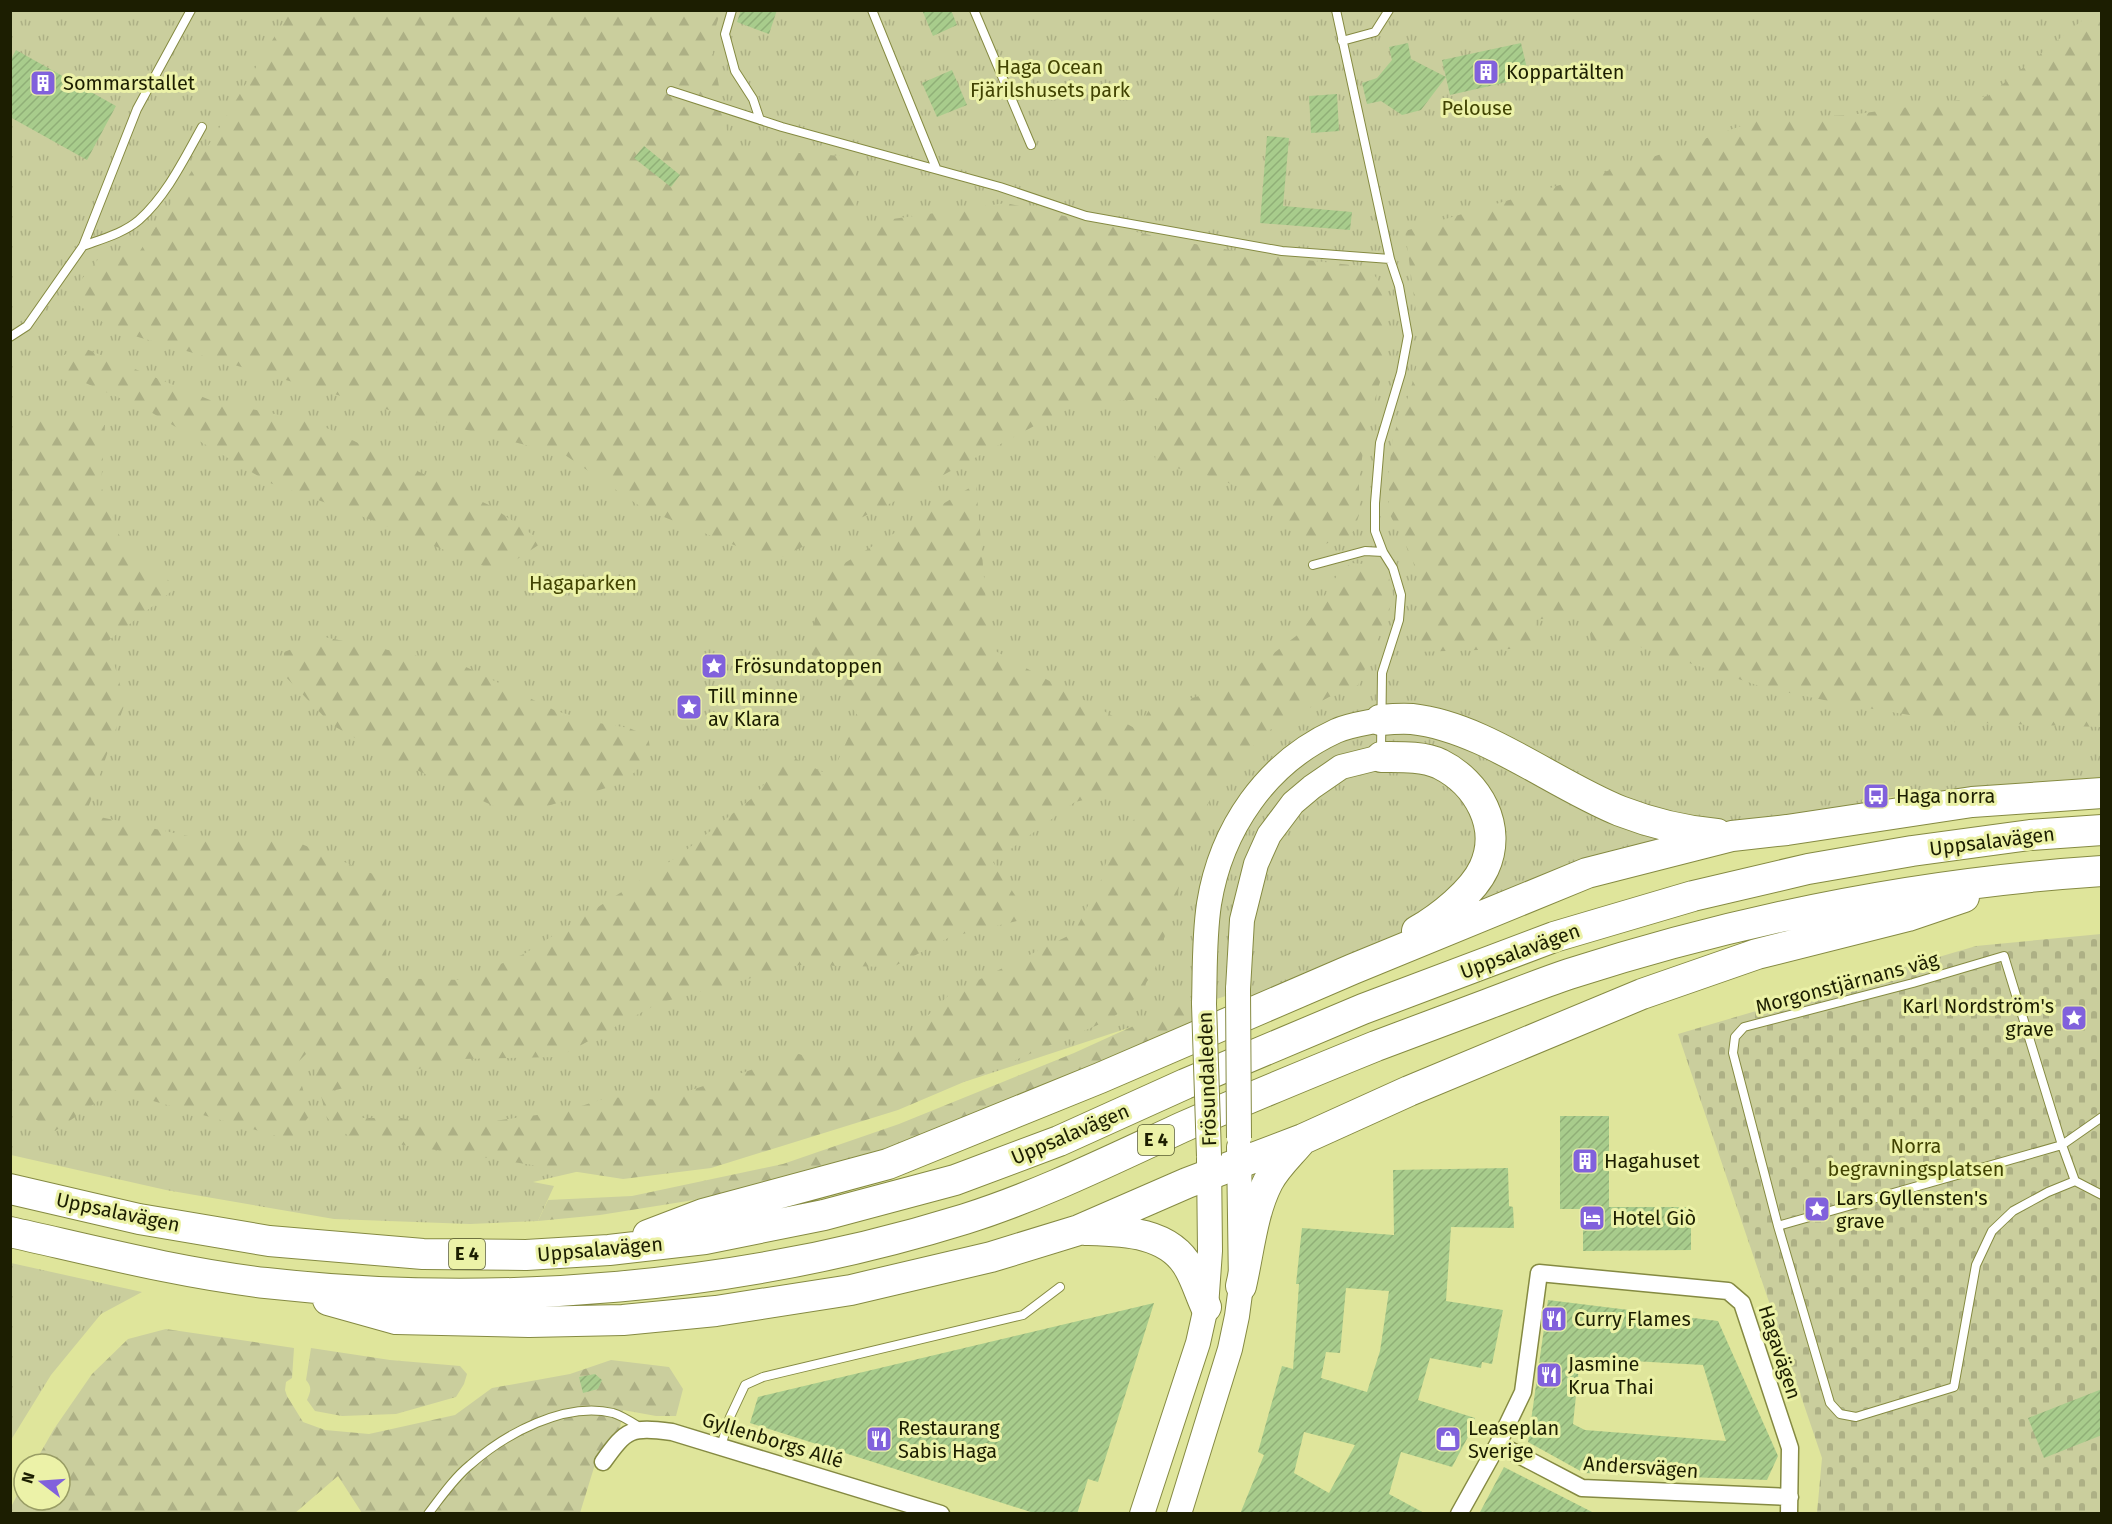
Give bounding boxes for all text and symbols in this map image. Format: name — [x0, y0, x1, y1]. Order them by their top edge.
park label: Haga Ocean Fjärilshusets park — [970, 55, 1131, 102]
building icon: Koppartälten — [1471, 57, 1501, 87]
place label: Koppartälten — [1506, 60, 1625, 84]
building icon: Sommarstallet — [28, 68, 58, 98]
place label: Sommarstallet — [63, 71, 196, 95]
park label: Pelouse — [1441, 96, 1513, 120]
park label: Hagaparken — [529, 571, 637, 595]
place icon: Frösundatoppen — [699, 651, 729, 681]
place label: Frösundatoppen — [734, 654, 882, 678]
place label: Till minne av Klara — [708, 684, 798, 731]
place icon: Till minne av Klara — [674, 692, 704, 722]
bus stop icon: Haga norra — [1861, 781, 1891, 811]
place label: Haga norra — [1896, 784, 1996, 808]
street label: Uppsalavägen — [1928, 821, 2056, 861]
street label: Uppsalavägen — [1457, 918, 1583, 984]
street label: Morgonstjärnans väg — [1753, 947, 1942, 1019]
place label: Karl Nordström's grave — [1902, 994, 2054, 1041]
place icon: Karl Nordström's grave — [2059, 1003, 2089, 1033]
street label: Frösundaleden — [1193, 1011, 1221, 1147]
street label: Uppsalavägen — [1007, 1098, 1133, 1170]
road number: E 4 — [1138, 1125, 1174, 1155]
park label: Norra begravningsplatsen — [1828, 1134, 2005, 1181]
building icon: Hagahuset — [1570, 1146, 1600, 1176]
place label: Hagahuset — [1604, 1149, 1701, 1173]
place label: Lars Gyllensten's grave — [1836, 1186, 1988, 1233]
street label: Uppsalavägen — [54, 1187, 182, 1237]
place icon: Lars Gyllensten's grave — [1802, 1194, 1832, 1224]
hotel icon: Hotel Giò — [1577, 1203, 1607, 1233]
place label: Hotel Giò — [1612, 1206, 1696, 1230]
street label: Uppsalavägen — [536, 1232, 664, 1266]
road number: E 4 — [449, 1239, 485, 1269]
street label: Hagavägen — [1753, 1302, 1807, 1402]
restaurant icon: Curry Flames — [1539, 1304, 1569, 1334]
place label: Curry Flames — [1574, 1307, 1691, 1331]
place label: Jasmine Krua Thai — [1568, 1352, 1654, 1399]
restaurant icon: Jasmine Krua Thai — [1534, 1360, 1564, 1390]
street label: Gyllenborgs Allé — [699, 1407, 847, 1473]
place label: Restaurang Sabis Haga — [898, 1416, 1000, 1463]
place label: Leaseplan Sverige — [1468, 1416, 1559, 1463]
restaurant icon: Restaurang Sabis Haga — [864, 1424, 894, 1454]
shop icon: Leaseplan Sverige — [1433, 1424, 1463, 1454]
street label: Andersvägen — [1583, 1451, 1699, 1483]
north arrow — [12, 1452, 72, 1512]
text: N — [17, 1470, 39, 1486]

